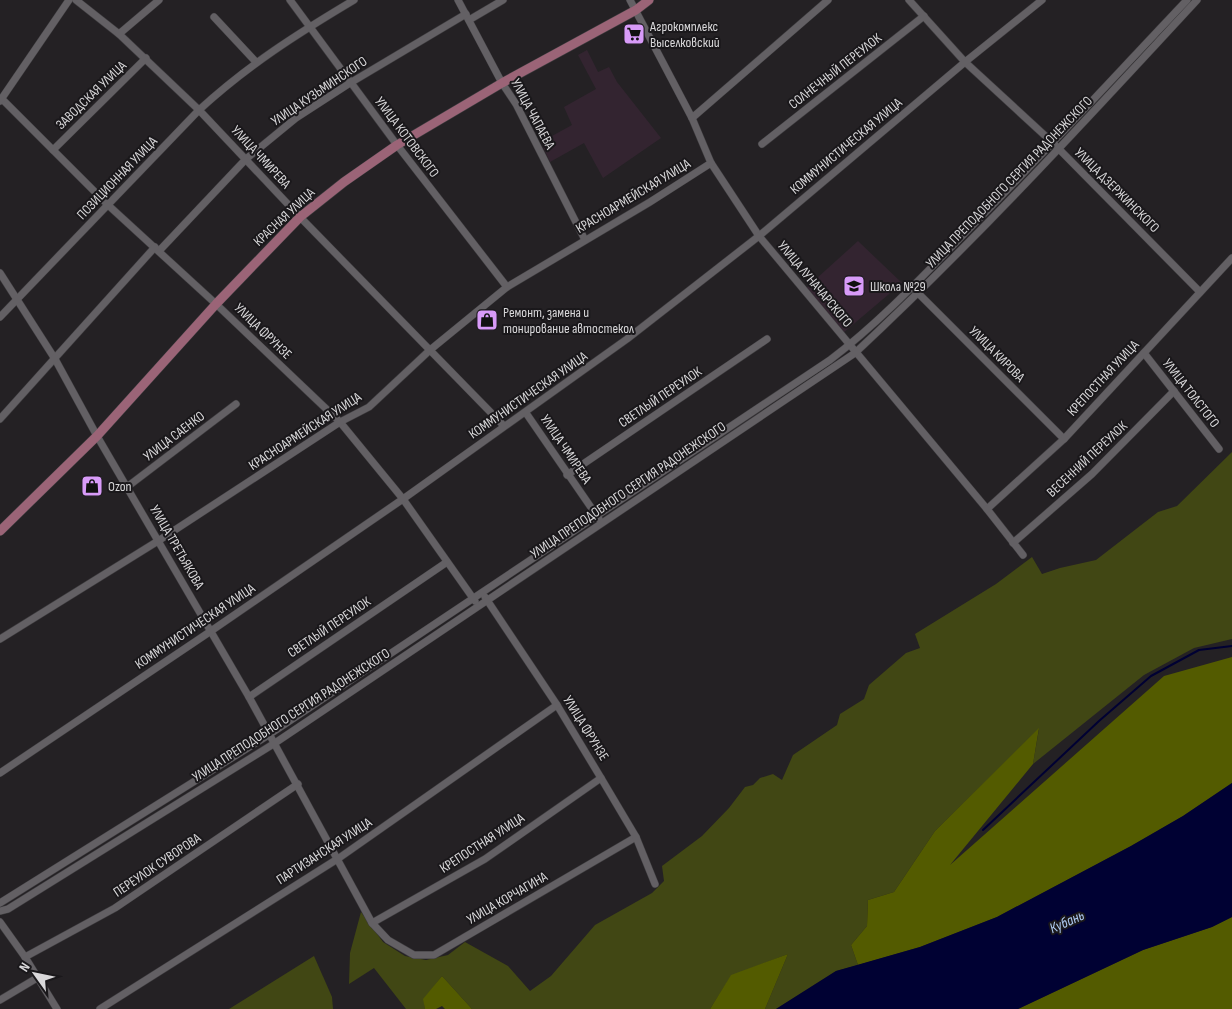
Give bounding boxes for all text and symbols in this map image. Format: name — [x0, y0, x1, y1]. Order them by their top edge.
place label: Агрокомплекс Выселковский — [649, 18, 720, 51]
supermarket icon: Агрокомплекс Выселковский — [622, 22, 646, 46]
street label: СОЛНЕЧНЫЙ ПЕРЕУЛОК — [785, 29, 885, 113]
street label: УЛИЦА КУЗЬМИНСКОГО — [268, 53, 370, 129]
street label: ЗАВОДСКАЯ УЛИЦА — [52, 56, 130, 133]
street label: УЛИЦА ЧАПАЕВА — [507, 76, 559, 153]
street label: УЛИЦА ПРЕПОДОБНОГО СЕРГИЯ РАДОНЕЖСКОГО — [922, 92, 1096, 271]
street label: УЛИЦА КОТОВСКОГО — [371, 93, 443, 181]
street label: КОММУНИСТИЧЕСКАЯ УЛИЦА — [787, 94, 906, 198]
street label: УЛИЦА ЧМИРЕВА — [228, 122, 295, 193]
street label: ПОЗИЦИОННАЯ УЛИЦА — [73, 132, 162, 223]
street label: УЛИЦА ДЗЕРЖИНСКОГО — [1071, 144, 1163, 236]
street label: КРАСНОАРМЕЙСКАЯ УЛИЦА — [573, 154, 694, 237]
street label: КРАСНАЯ УЛИЦА — [250, 184, 319, 250]
street label: УЛИЦА ЛУНАЧАРСКОГО — [774, 237, 856, 331]
school or university icon: Школа №29 — [842, 274, 866, 298]
place label: Школа №29 — [870, 278, 926, 295]
street label: УЛИЦА ФРУНЗЕ — [231, 299, 296, 363]
place label: Ремонт, замена и тонирование автостекол — [503, 304, 634, 337]
shop icon: Ремонт, замена и тонирование автостекол — [475, 308, 499, 332]
street label: УЛИЦА КИРОВА — [965, 322, 1029, 386]
street label: КРЕПОСТНАЯ УЛИЦА — [1064, 336, 1143, 419]
street label: КОММУНИСТИЧЕСКАЯ УЛИЦА — [465, 347, 591, 442]
street label: УЛИЦА ТОЛСТОГО — [1159, 355, 1223, 431]
street label: СВЕТЛЫЙ ПЕРЕУЛОК — [615, 362, 705, 431]
street label: КРАСНОАРМЕЙСКАЯ УЛИЦА — [245, 388, 365, 474]
street label: УЛИЦА САЕНКО — [140, 407, 208, 465]
street label: УЛИЦА ЧМИРЕВА — [537, 411, 596, 488]
street label: ВЕСЕННИЙ ПЕРЕУЛОК — [1043, 417, 1131, 501]
street label: УЛИЦА ПРЕПОДОБНОГО СЕРГИЯ РАДОНЕЖСКОГО — [527, 418, 729, 562]
shop icon: Ozon — [80, 474, 104, 498]
place label: Ozon — [108, 478, 132, 495]
street label: УЛИЦА ТРЕТЬЯКОВА — [146, 502, 208, 593]
street label: КОММУНИСТИЧЕСКАЯ УЛИЦА — [132, 579, 259, 672]
street label: СВЕТЛЫЙ ПЕРЕУЛОК — [284, 592, 374, 661]
street label: УЛИЦА ПРЕПОДОБНОГО СЕРГИЯ РАДОНЕЖСКОГО — [189, 645, 393, 785]
street label: УЛИЦА ФРУНЗЕ — [559, 692, 613, 764]
street label: КРЕПОСТНАЯ УЛИЦА — [436, 809, 528, 877]
street label: ПАРТИЗАНСКАЯ УЛИЦА — [273, 813, 376, 888]
street label: ПЕРЕУЛОК СУВОРОВА — [110, 829, 205, 901]
street label: УЛИЦА КОРЧАГИНА — [463, 867, 551, 928]
water label: Кубань — [1047, 906, 1088, 938]
north arrow — [10, 949, 60, 999]
text: N — [15, 959, 34, 975]

